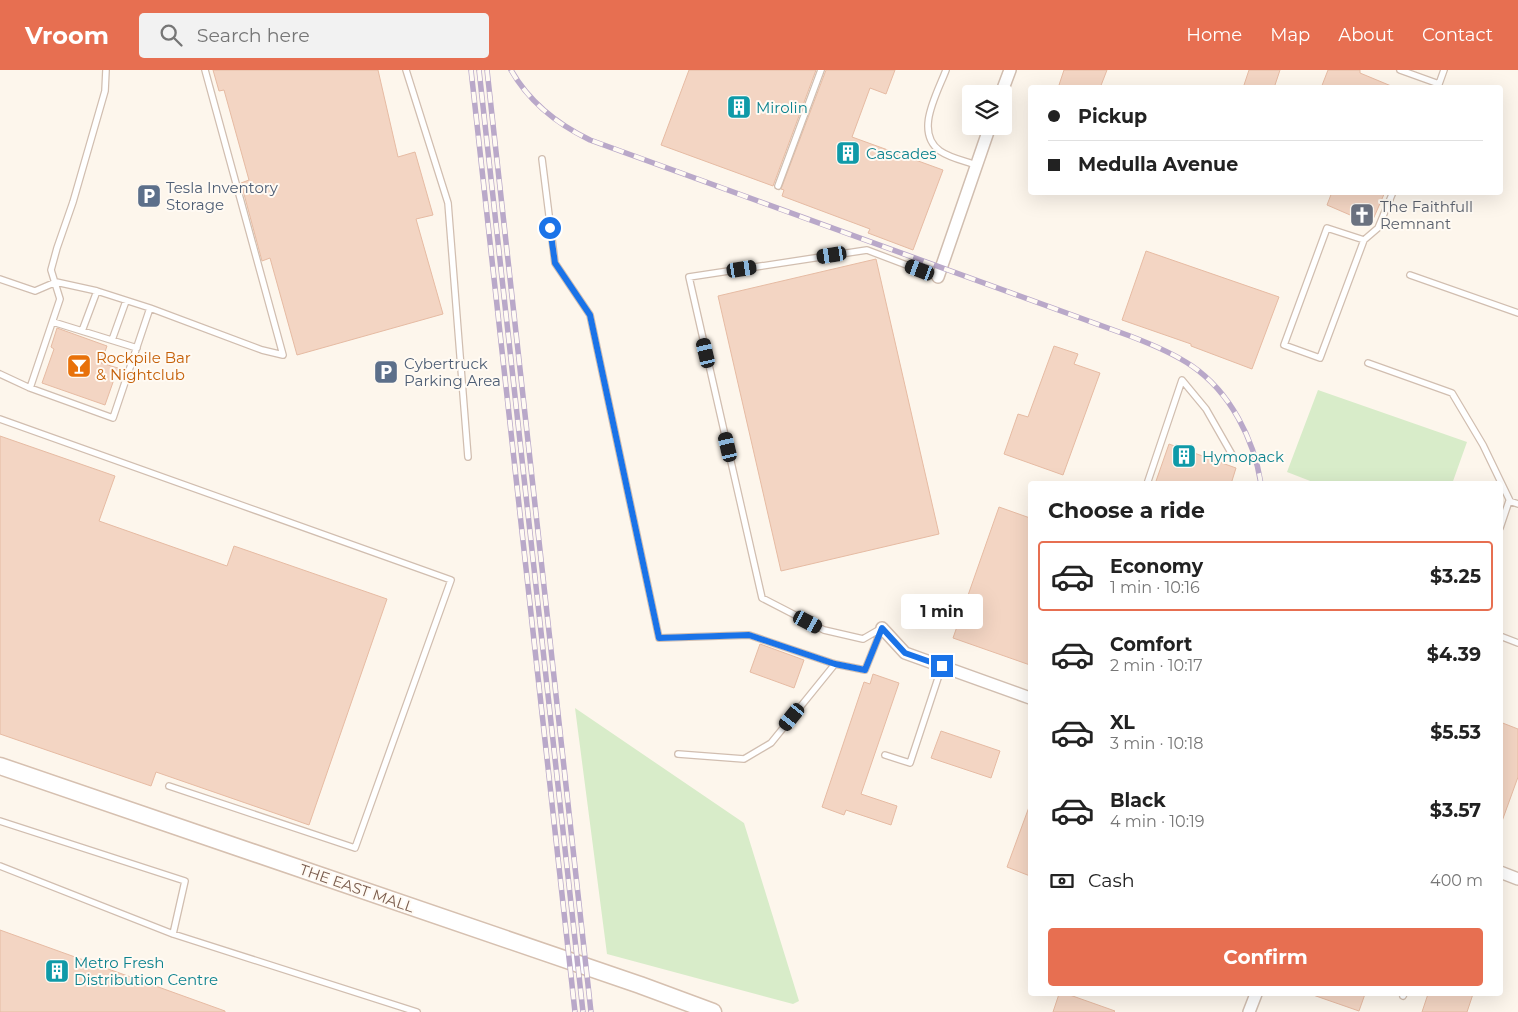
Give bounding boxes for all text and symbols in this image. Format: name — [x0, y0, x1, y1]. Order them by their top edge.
search box — [139, 13, 489, 58]
text: Vroom — [25, 21, 109, 50]
icon: search — [157, 21, 185, 49]
text: Search here — [197, 24, 310, 47]
text: Home — [1186, 24, 1242, 46]
text: Map — [1270, 24, 1310, 46]
text: About — [1338, 24, 1394, 46]
text: Contact — [1422, 24, 1493, 46]
map controls — [962, 85, 1012, 135]
button: layers — [962, 85, 1012, 135]
building icon: Mirolin — [726, 94, 752, 120]
place label: Mirolin — [756, 98, 808, 117]
text: Pickup — [1078, 105, 1147, 128]
building icon: Cascades — [835, 140, 861, 166]
place label: Cascades — [866, 144, 937, 163]
text: Medulla Avenue — [1078, 153, 1238, 176]
place label: Tesla Inventory Storage — [166, 178, 279, 214]
parking icon: Tesla Inventory Storage — [136, 183, 162, 209]
place label: The Faithfull Remnant — [1380, 197, 1473, 233]
church icon: The Faithfull Remnant — [1349, 202, 1375, 228]
route start — [539, 217, 561, 239]
car — [816, 245, 847, 265]
car — [903, 258, 936, 282]
car — [726, 259, 757, 279]
car — [695, 337, 716, 369]
place label: Rockpile Bar & Nightclub — [96, 348, 191, 384]
bar icon: Rockpile Bar & Nightclub — [66, 353, 92, 379]
place label: Cybertruck Parking Area — [404, 354, 501, 390]
parking icon: Cybertruck Parking Area — [373, 359, 399, 385]
car — [717, 431, 738, 463]
building icon: Hymopack — [1171, 443, 1197, 469]
place label: Hymopack — [1202, 447, 1284, 466]
text: Choose a ride — [1048, 497, 1205, 524]
icon: car — [1050, 554, 1095, 599]
text: Economy — [1110, 555, 1203, 578]
text: $3.25 — [1430, 565, 1481, 588]
text: 1 min · 10:16 — [1110, 578, 1200, 597]
callout: 1 min — [901, 594, 983, 628]
text: 1 min — [920, 602, 964, 621]
car — [791, 608, 824, 636]
icon: car — [1050, 632, 1095, 677]
text: Comfort — [1110, 633, 1192, 656]
text: $4.39 — [1427, 643, 1481, 666]
route end — [931, 655, 953, 677]
text: 2 min · 10:17 — [1110, 656, 1203, 675]
car — [776, 701, 807, 733]
icon: car — [1050, 710, 1095, 755]
text: XL — [1110, 711, 1135, 734]
text: $5.53 — [1430, 721, 1481, 744]
text: 3 min · 10:18 — [1110, 734, 1203, 753]
icon: car — [1050, 788, 1095, 833]
text: Black — [1110, 789, 1166, 812]
text: $3.57 — [1430, 799, 1481, 822]
text: 4 min · 10:19 — [1110, 812, 1205, 831]
street label: THE EAST MALL — [297, 859, 417, 917]
icon: cash — [1048, 867, 1076, 895]
text: Cash — [1088, 869, 1135, 892]
text: 400 m — [1430, 871, 1483, 890]
button: Confirm — [1048, 928, 1483, 986]
place label: Metro Fresh Distribution Centre — [74, 953, 218, 989]
building icon: Metro Fresh Distribution Centre — [44, 958, 70, 984]

